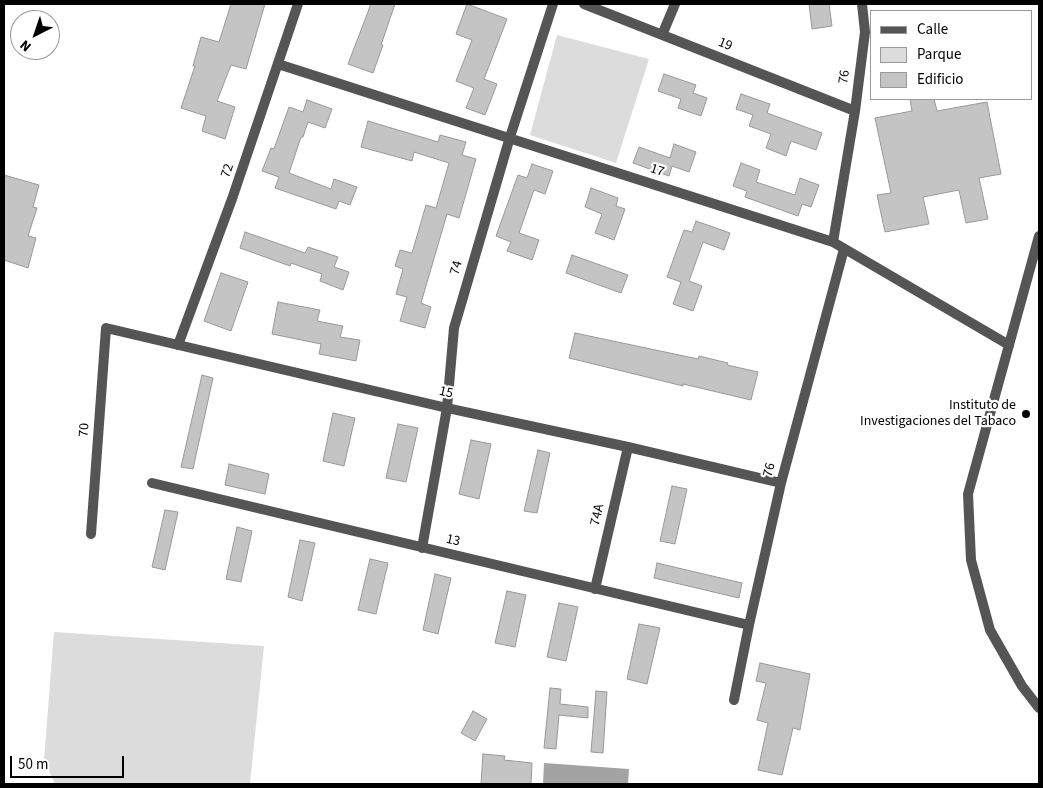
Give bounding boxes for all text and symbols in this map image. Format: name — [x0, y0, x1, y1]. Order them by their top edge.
north arrow — [10, 10, 60, 60]
legend — [870, 10, 1033, 100]
text: Calle — [917, 19, 948, 40]
text: N — [16, 35, 36, 56]
street label: 19 — [715, 35, 735, 55]
text: Parque — [917, 44, 961, 65]
street label: 76 — [836, 69, 854, 85]
text: Edificio — [917, 69, 964, 90]
street label: 17 — [648, 161, 666, 181]
street label: 72 — [218, 162, 238, 180]
street label: 74 — [447, 259, 467, 277]
street label: 15 — [437, 383, 455, 403]
place label: Instituto de Investigaciones del Tabaco — [860, 398, 1016, 431]
marker: Instituto de Investigaciones del Tabaco — [1020, 408, 1032, 420]
street label: 70 — [76, 422, 94, 438]
street label: 76 — [760, 461, 780, 479]
street label: 74A — [587, 503, 609, 527]
street label: 13 — [444, 531, 462, 551]
scale bar — [12, 746, 126, 778]
text: 50 m — [18, 754, 48, 775]

